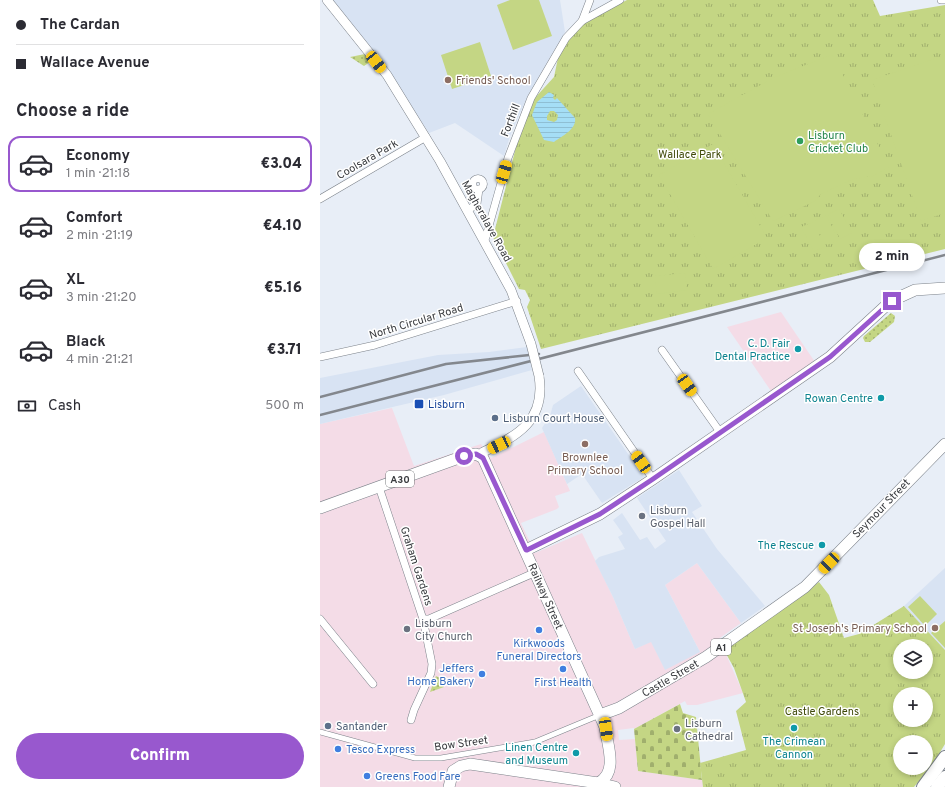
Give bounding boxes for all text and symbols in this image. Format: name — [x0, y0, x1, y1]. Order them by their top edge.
text: The Cardan — [40, 16, 120, 35]
car — [364, 49, 388, 75]
text: Wallace Avenue — [40, 54, 150, 73]
place label: Friends' School — [456, 74, 531, 88]
marker: Friends' School — [443, 75, 453, 85]
text: Choose a ride — [16, 100, 129, 123]
street label: Forthill — [498, 102, 524, 139]
place label: Lisburn Cricket Club — [808, 129, 868, 156]
marker: Lisburn Cricket Club — [795, 136, 805, 146]
street label: Coolsara Park — [334, 137, 401, 183]
icon: car — [18, 146, 54, 182]
text: Economy — [66, 147, 130, 166]
park label: Wallace Park — [658, 148, 722, 162]
text: €3.04 — [260, 155, 302, 174]
car — [495, 159, 513, 185]
text: 1 min · 21:18 — [66, 166, 130, 182]
street label: Magheralave Road — [458, 178, 514, 265]
icon: car — [18, 208, 54, 244]
text: Comfort — [66, 209, 123, 228]
text: €4.10 — [263, 217, 302, 236]
text: 2 min · 21:19 — [66, 228, 133, 244]
callout: 2 min — [859, 243, 925, 271]
text: 2 min — [875, 249, 909, 265]
icon: car — [18, 270, 54, 306]
text: XL — [66, 271, 84, 290]
text: €5.16 — [264, 279, 302, 298]
text: 3 min · 21:20 — [66, 290, 137, 306]
route end — [883, 292, 901, 310]
street label: North Circular Road — [368, 301, 465, 343]
icon: car — [18, 332, 54, 368]
text: Black — [66, 333, 106, 352]
place label: C. D. Fair Dental Practice — [715, 337, 791, 364]
text: €3.71 — [267, 341, 302, 360]
marker: C. D. Fair Dental Practice — [793, 344, 803, 354]
text: 4 min · 21:21 — [66, 352, 133, 368]
car — [675, 372, 699, 398]
place label: Rowan Centre — [805, 392, 873, 406]
marker: Rowan Centre — [876, 393, 886, 403]
icon: cash — [16, 395, 38, 417]
text: Cash — [48, 397, 81, 416]
text: 500 m — [265, 398, 304, 414]
marker: Lisburn — [413, 398, 425, 410]
place label: Lisburn — [428, 398, 465, 412]
place label: Lisburn Court House — [503, 412, 604, 426]
marker: Lisburn Court House — [490, 413, 500, 423]
car — [486, 434, 512, 456]
marker: Brownlee Primary School — [580, 439, 590, 449]
route start — [455, 447, 473, 465]
car — [629, 449, 653, 475]
place label: Brownlee Primary School — [547, 451, 623, 478]
road number: A30 — [386, 471, 414, 487]
street label: Seymour Street — [850, 476, 914, 541]
place label: Lisburn Gospel Hall — [650, 504, 705, 531]
marker: Lisburn Gospel Hall — [637, 511, 647, 521]
street label: Graham Gardens — [397, 525, 435, 608]
place label: The Rescue — [757, 539, 814, 553]
marker: The Rescue — [817, 540, 827, 550]
car — [816, 550, 842, 576]
street label: Railway Street — [524, 561, 566, 632]
place label: Lisburn City Church — [415, 617, 473, 644]
place label: St Joseph's Primary School — [793, 622, 927, 636]
marker: St Joseph's Primary School — [930, 623, 940, 633]
marker: Lisburn City Church — [402, 624, 412, 634]
marker: Kirkwoods Funeral Directors — [534, 625, 544, 635]
place label: Kirkwoods Funeral Directors — [496, 637, 582, 664]
road number: A1 — [711, 639, 731, 655]
map controls — [893, 639, 933, 775]
button: layers — [893, 639, 933, 679]
street label: Castle Street — [639, 657, 702, 701]
place label: Jeffers Home Bakery — [407, 662, 474, 689]
marker: First Health — [558, 664, 568, 674]
marker: Jeffers Home Bakery — [477, 669, 487, 679]
place label: First Health — [534, 676, 592, 690]
button: + — [893, 687, 933, 727]
park label: Castle Gardens — [785, 705, 859, 719]
car — [598, 716, 614, 742]
place label: Lisburn Cathedral — [685, 717, 733, 744]
place label: Santander — [336, 720, 388, 734]
marker: Santander — [323, 721, 333, 731]
marker: The Crimean Cannon — [789, 723, 799, 733]
marker: Lisburn Cathedral — [672, 724, 682, 734]
button: Confirm — [16, 733, 304, 779]
street label: Bow Street — [433, 733, 489, 755]
place label: The Crimean Cannon — [763, 735, 825, 762]
button: − — [893, 735, 933, 775]
place label: Linen Centre and Museum — [505, 741, 568, 768]
place label: Tesco Express — [346, 743, 415, 757]
marker: Tesco Express — [333, 744, 343, 754]
marker: Linen Centre and Museum — [571, 748, 581, 758]
place label: Greens Food Fare — [375, 770, 461, 784]
marker: Greens Food Fare — [362, 771, 372, 781]

